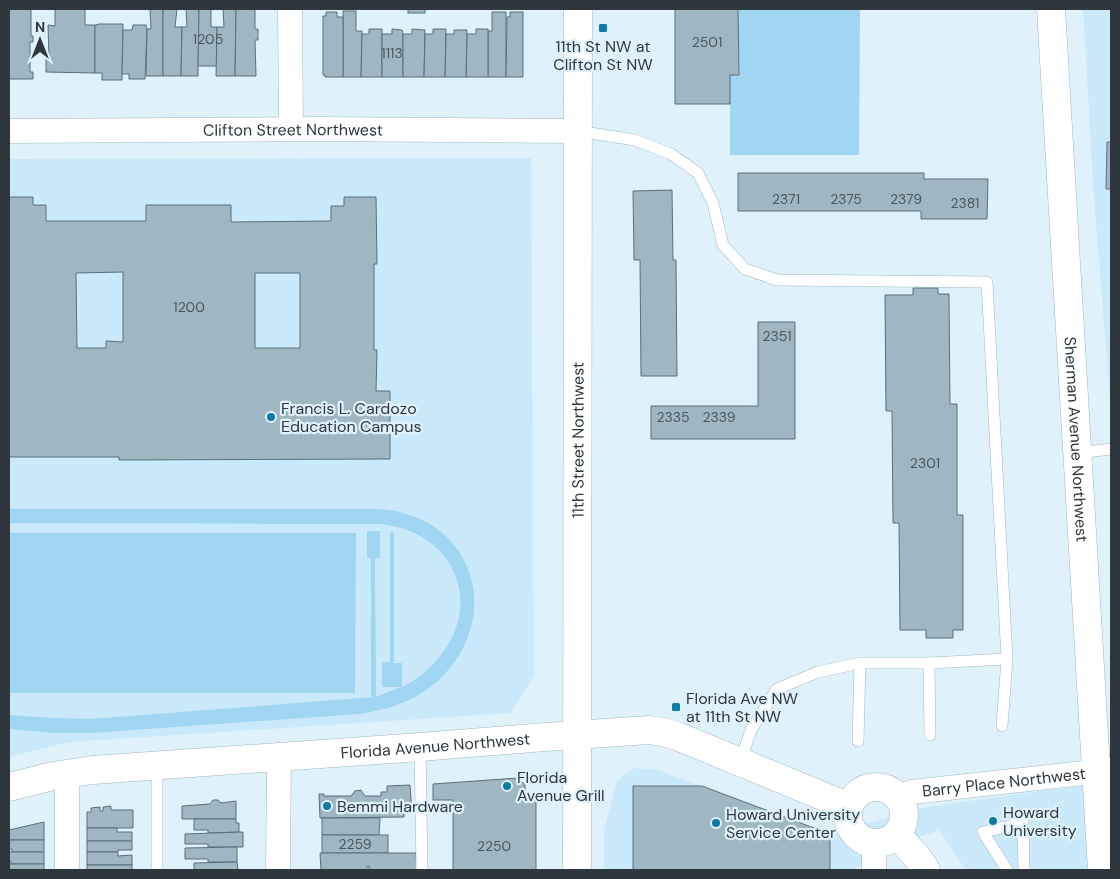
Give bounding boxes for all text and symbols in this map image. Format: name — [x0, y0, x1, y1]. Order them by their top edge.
north arrow — [15, 15, 65, 65]
text: N — [35, 18, 45, 36]
marker: 11th St NW at Clifton St NW — [597, 22, 609, 34]
house number: 1205 — [193, 30, 223, 48]
house number: 2501 — [692, 33, 722, 51]
place label: 11th St NW at Clifton St NW — [553, 36, 653, 75]
house number: 1113 — [381, 44, 403, 62]
street label: Clifton Street Northwest — [203, 118, 383, 140]
house number: 2371 — [772, 190, 800, 208]
house number: 2375 — [830, 190, 862, 208]
house number: 2379 — [890, 190, 922, 208]
house number: 2381 — [951, 194, 979, 212]
house number: 1200 — [173, 298, 205, 316]
house number: 2351 — [762, 327, 792, 345]
street label: Sherman Avenue Northwest — [1060, 336, 1093, 542]
street label: 11th Street Northwest — [567, 362, 588, 518]
place label: Francis L. Cardozo Education Campus — [281, 398, 422, 437]
house number: 2335 — [656, 408, 690, 426]
house number: 2339 — [703, 408, 736, 426]
marker: Francis L. Cardozo Education Campus — [265, 411, 277, 423]
house number: 2301 — [910, 454, 940, 472]
place label: Florida Ave NW at 11th St NW — [686, 688, 799, 727]
marker: Florida Ave NW at 11th St NW — [670, 701, 682, 713]
street label: Florida Avenue Northwest — [340, 728, 531, 763]
street label: Barry Place Northwest — [921, 762, 1087, 801]
place label: Florida Avenue Grill — [517, 767, 605, 806]
marker: Florida Avenue Grill — [501, 780, 513, 792]
place label: Bemmi Hardware — [337, 796, 463, 817]
marker: Bemmi Hardware — [321, 800, 333, 812]
place label: Howard University — [1003, 802, 1077, 841]
place label: Howard University Service Center — [726, 804, 860, 843]
marker: Howard University — [987, 815, 999, 827]
marker: Howard University Service Center — [710, 817, 722, 829]
house number: 2259 — [338, 835, 372, 853]
house number: 2250 — [477, 837, 511, 855]

